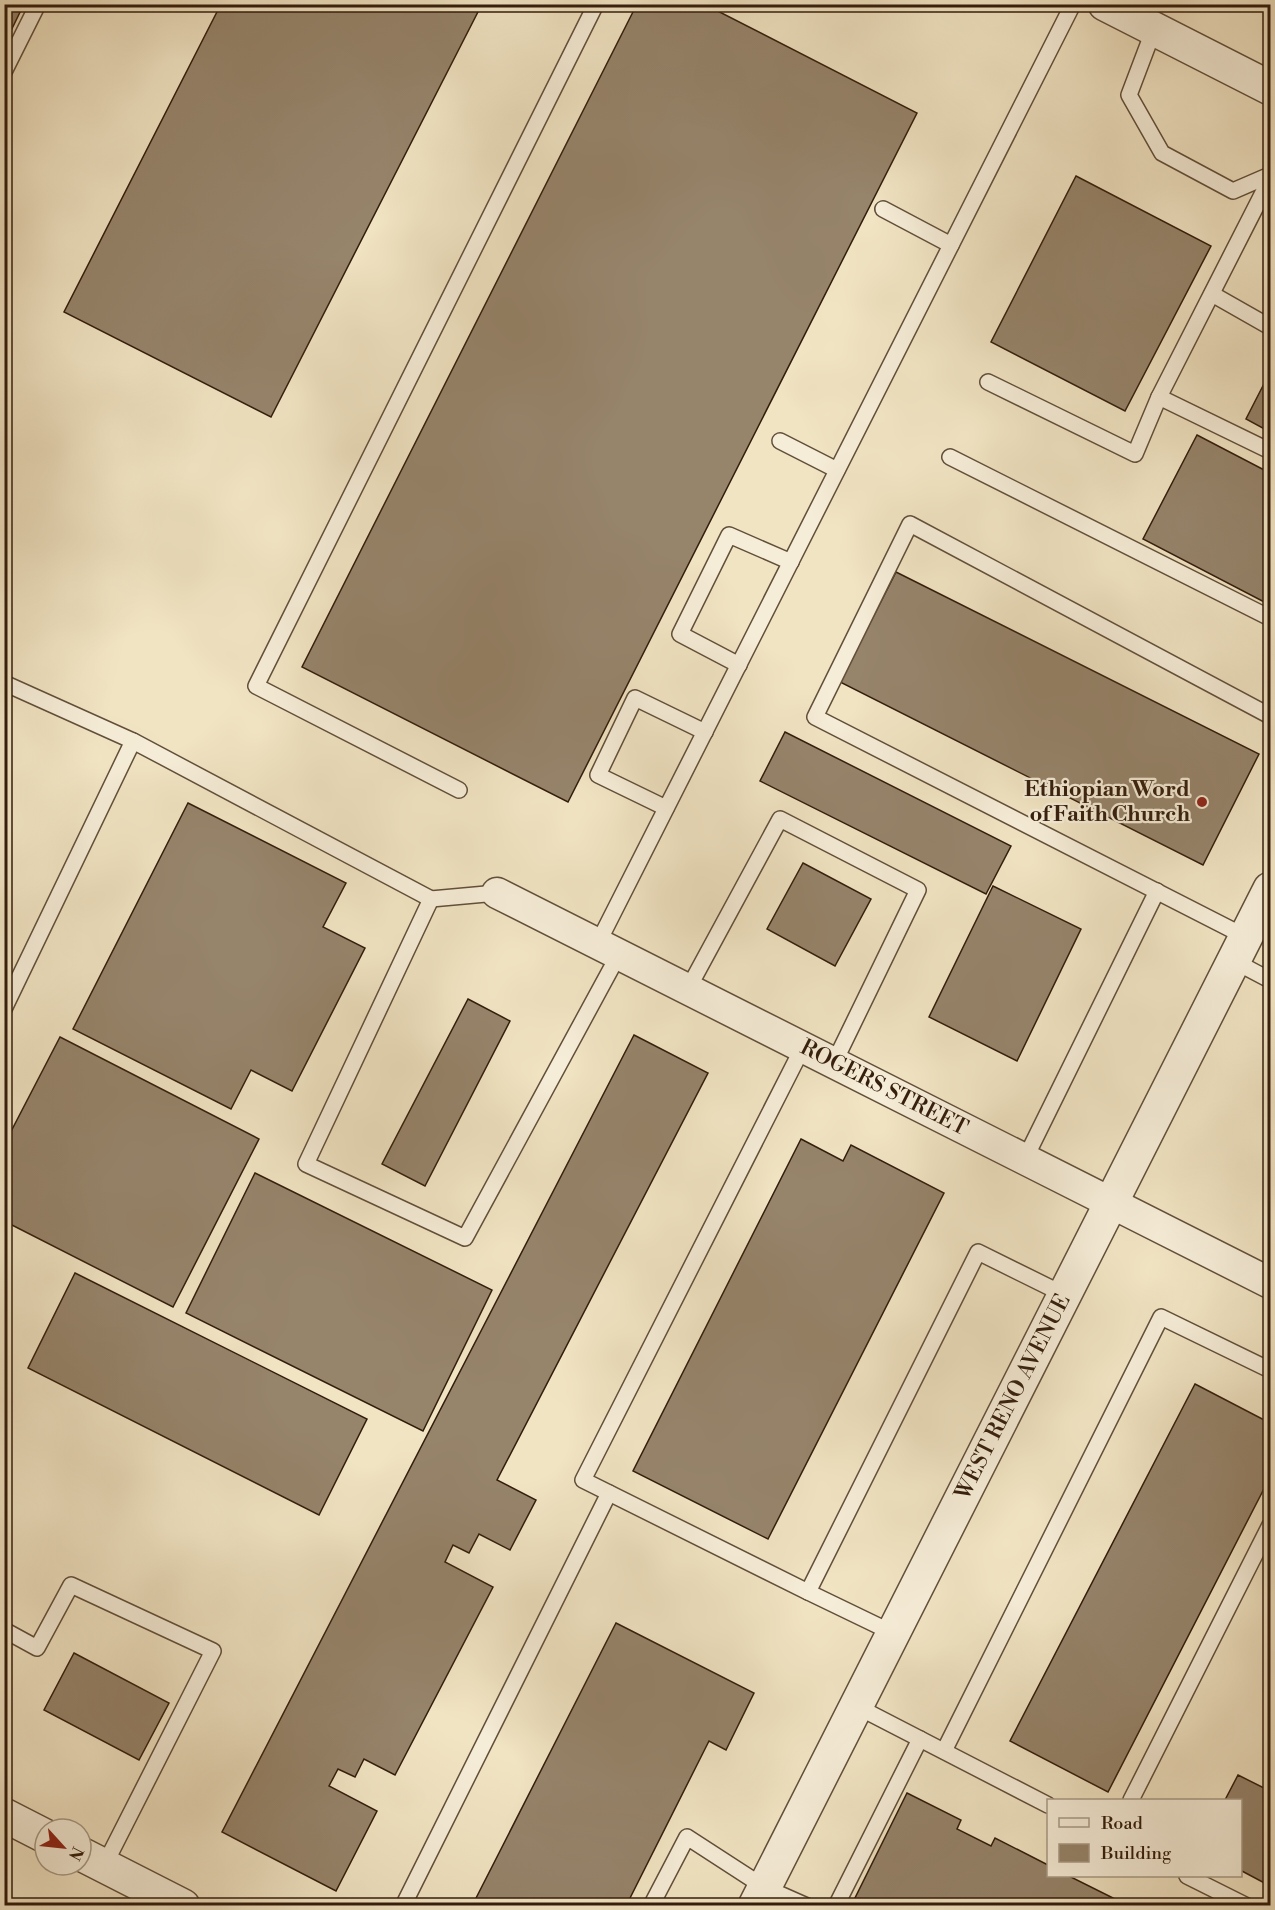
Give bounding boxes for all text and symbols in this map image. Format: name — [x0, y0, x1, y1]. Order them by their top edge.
place label: Ethiopian Word of Faith Church — [1024, 776, 1190, 828]
marker: Ethiopian Word of Faith Church — [1195, 795, 1209, 809]
street label: ROGERS STREET — [796, 1034, 972, 1142]
street label: WEST RENO AVENUE — [949, 1290, 1077, 1505]
legend — [1047, 1799, 1242, 1877]
text: Road — [1101, 1812, 1144, 1835]
north arrow — [33, 1817, 93, 1877]
text: Building — [1100, 1842, 1172, 1865]
text: N — [64, 1843, 87, 1864]

